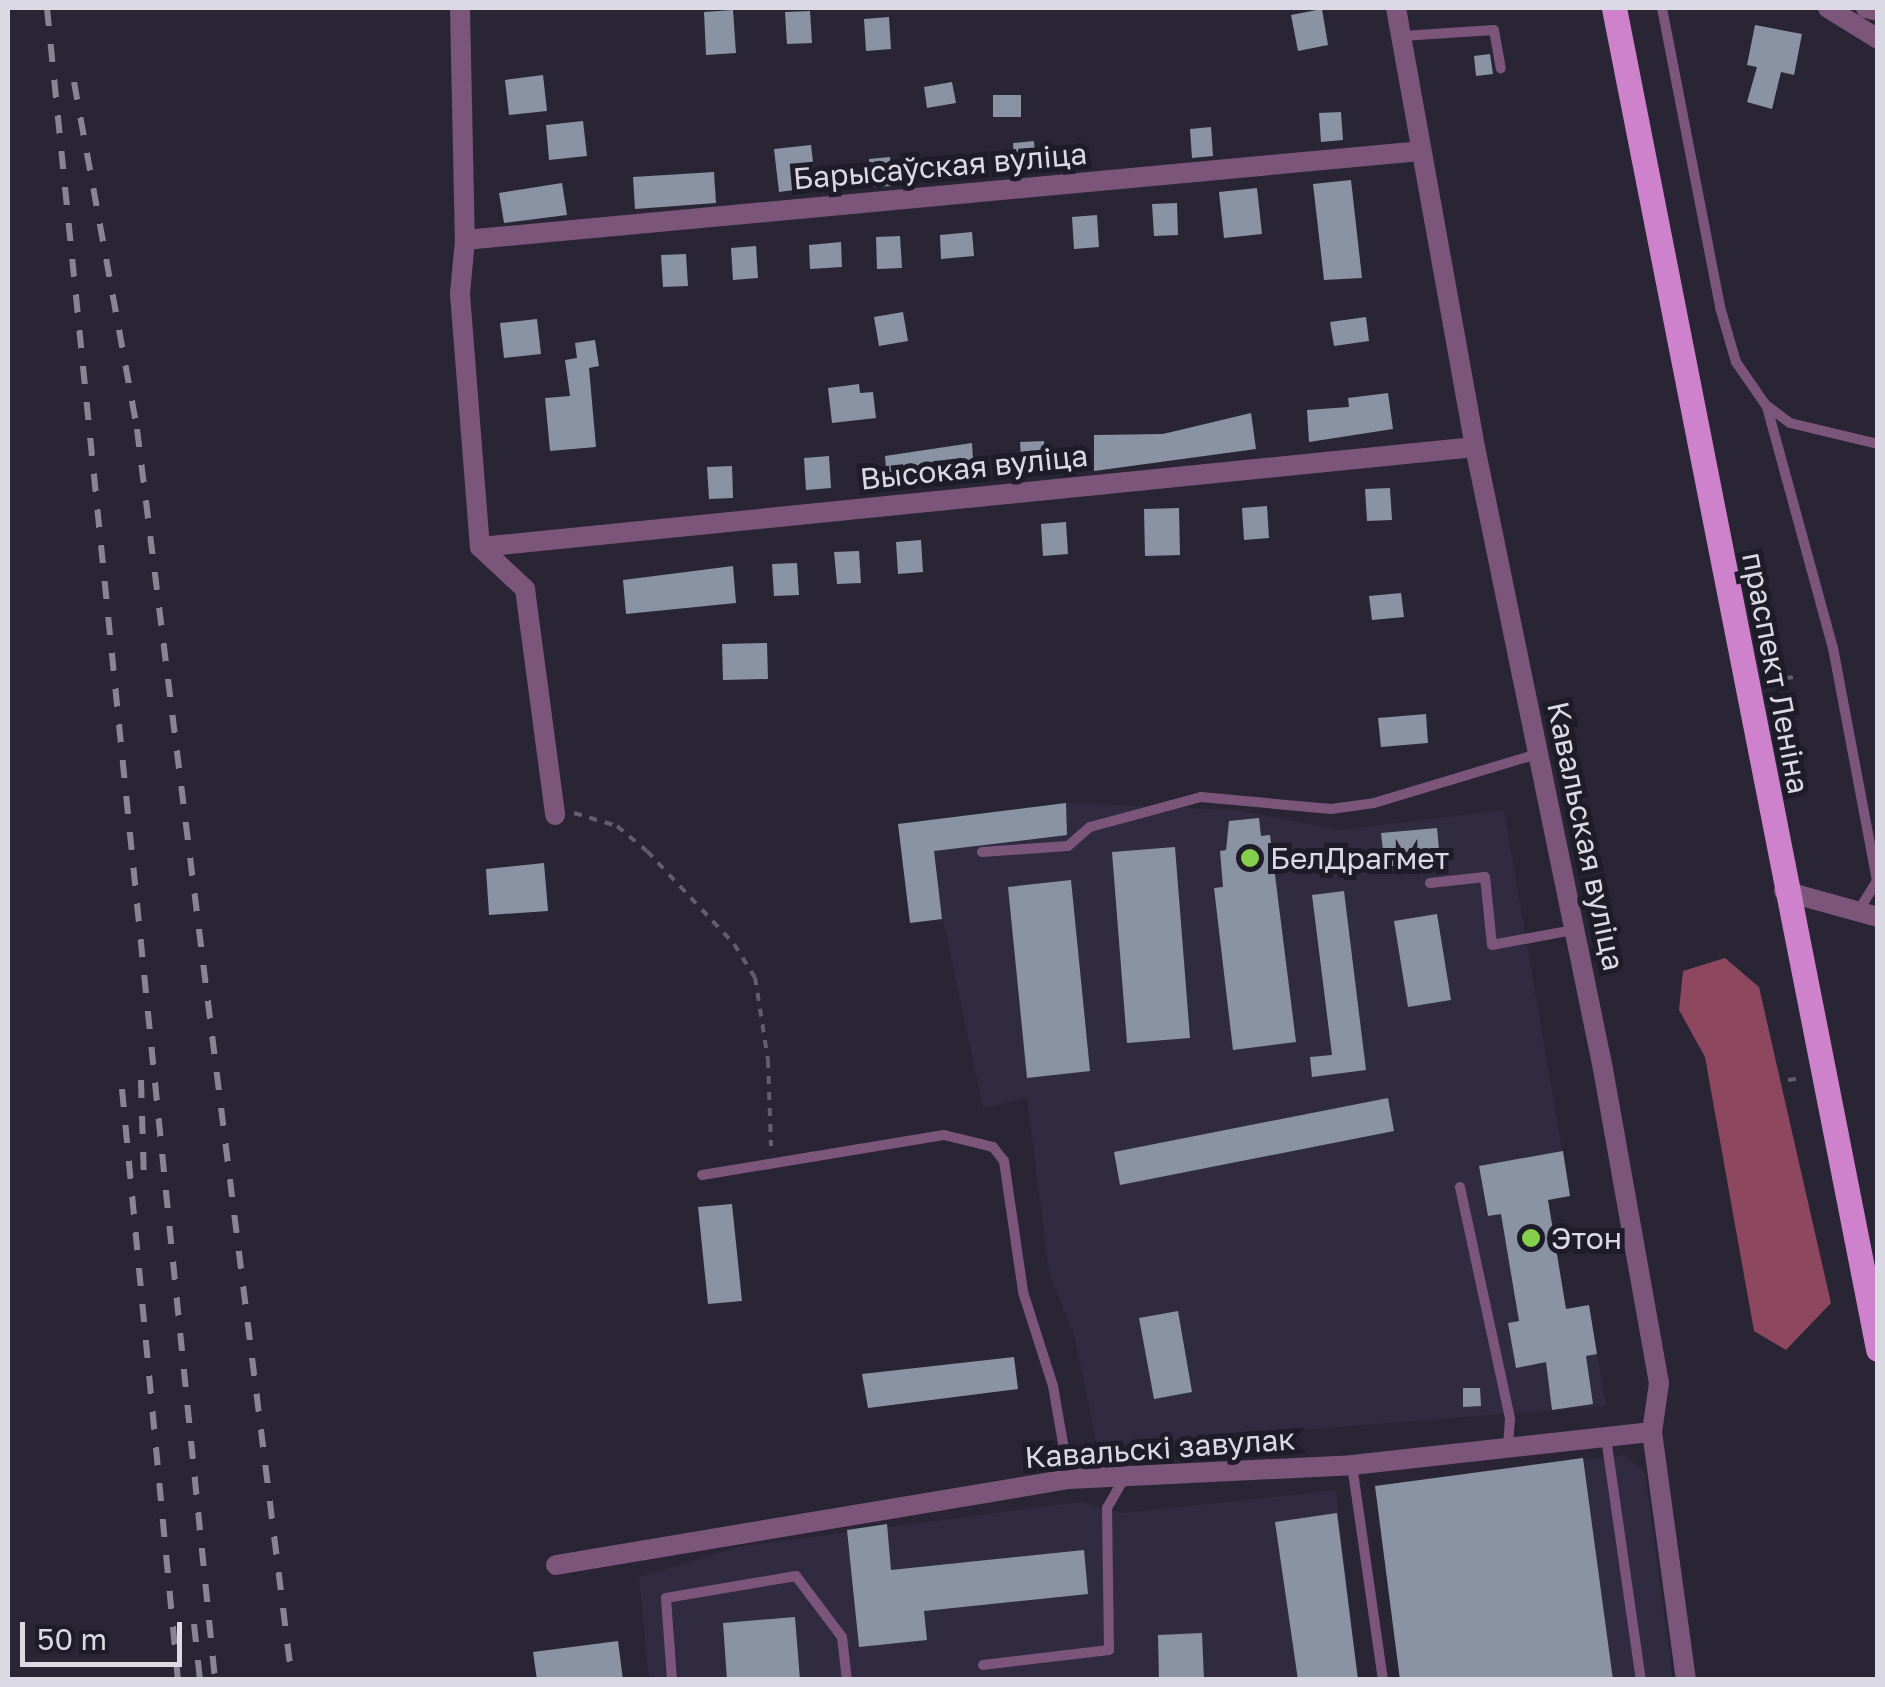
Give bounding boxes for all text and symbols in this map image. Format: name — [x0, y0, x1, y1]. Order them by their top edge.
street label: Барысаўская вуліца — [791, 135, 1089, 197]
street label: Высокая вуліца — [858, 437, 1090, 497]
street label: праспект Леніна — [1735, 549, 1817, 797]
street label: Кавальская вуліца — [1540, 698, 1632, 974]
place label: БелДрагмет — [1270, 840, 1449, 876]
marker: БелДрагмет — [1239, 847, 1261, 869]
place label: Этон — [1551, 1220, 1622, 1256]
marker: Этон — [1520, 1227, 1542, 1249]
street label: Кавальскі завулак — [1023, 1421, 1297, 1475]
scale bar — [25, 1602, 188, 1664]
text: 50 m — [37, 1621, 107, 1657]

